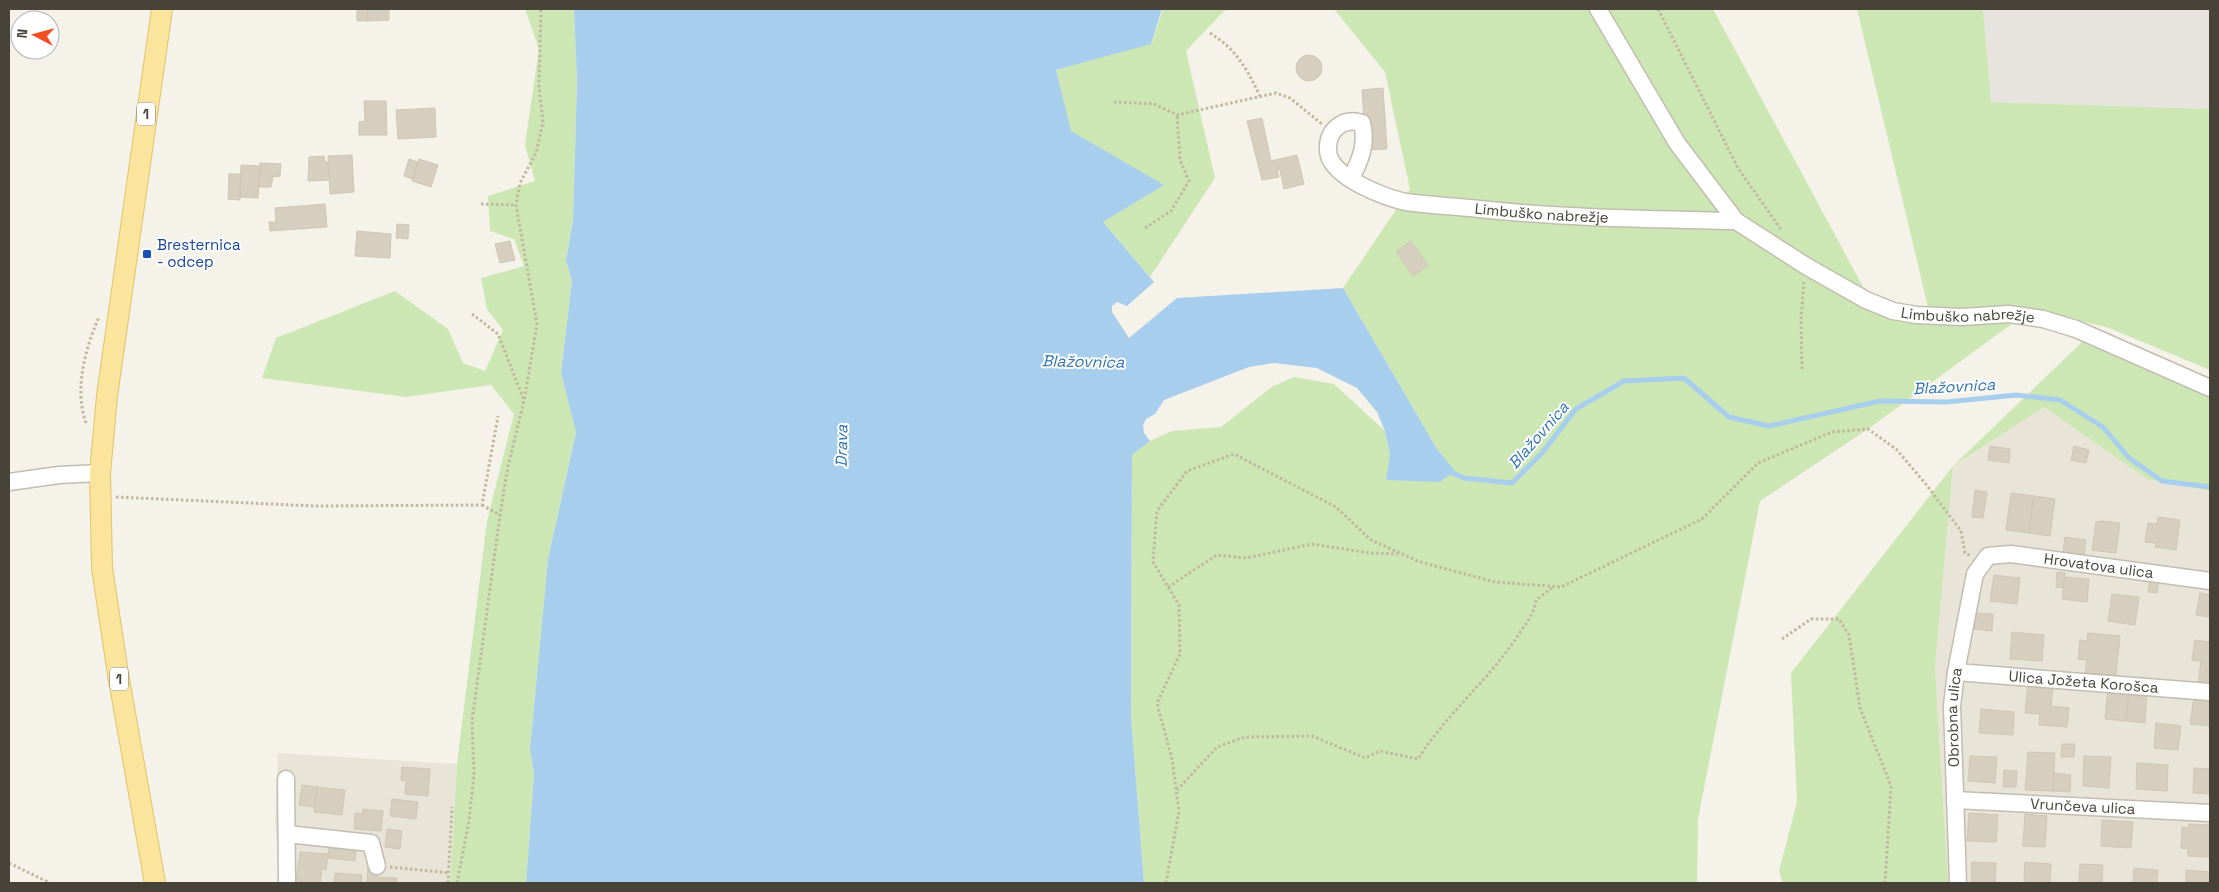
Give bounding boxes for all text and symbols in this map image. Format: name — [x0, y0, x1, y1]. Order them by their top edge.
north arrow — [10, 10, 60, 60]
text: N — [13, 28, 32, 39]
road number: 1 — [137, 102, 155, 126]
street label: Limbuško nabrežje — [1474, 199, 1609, 227]
place label: Bresternica - odcep — [157, 235, 241, 271]
marker: Bresternica - odcep — [141, 248, 153, 260]
street label: Limbuško nabrežje — [1900, 302, 2036, 327]
water label: Blažovnica — [1042, 350, 1125, 373]
water label: Blažovnica — [1912, 374, 1997, 399]
water label: Blažovnica — [1503, 397, 1574, 473]
water label: Drava — [831, 424, 852, 468]
street label: Hrovatova ulica — [2043, 549, 2155, 582]
street label: Obrobna ulica — [1942, 665, 1966, 767]
street label: Ulica Jožeta Korošca — [2008, 666, 2160, 697]
road number: 1 — [110, 668, 128, 691]
street label: Vrunčeva ulica — [2030, 794, 2136, 818]

